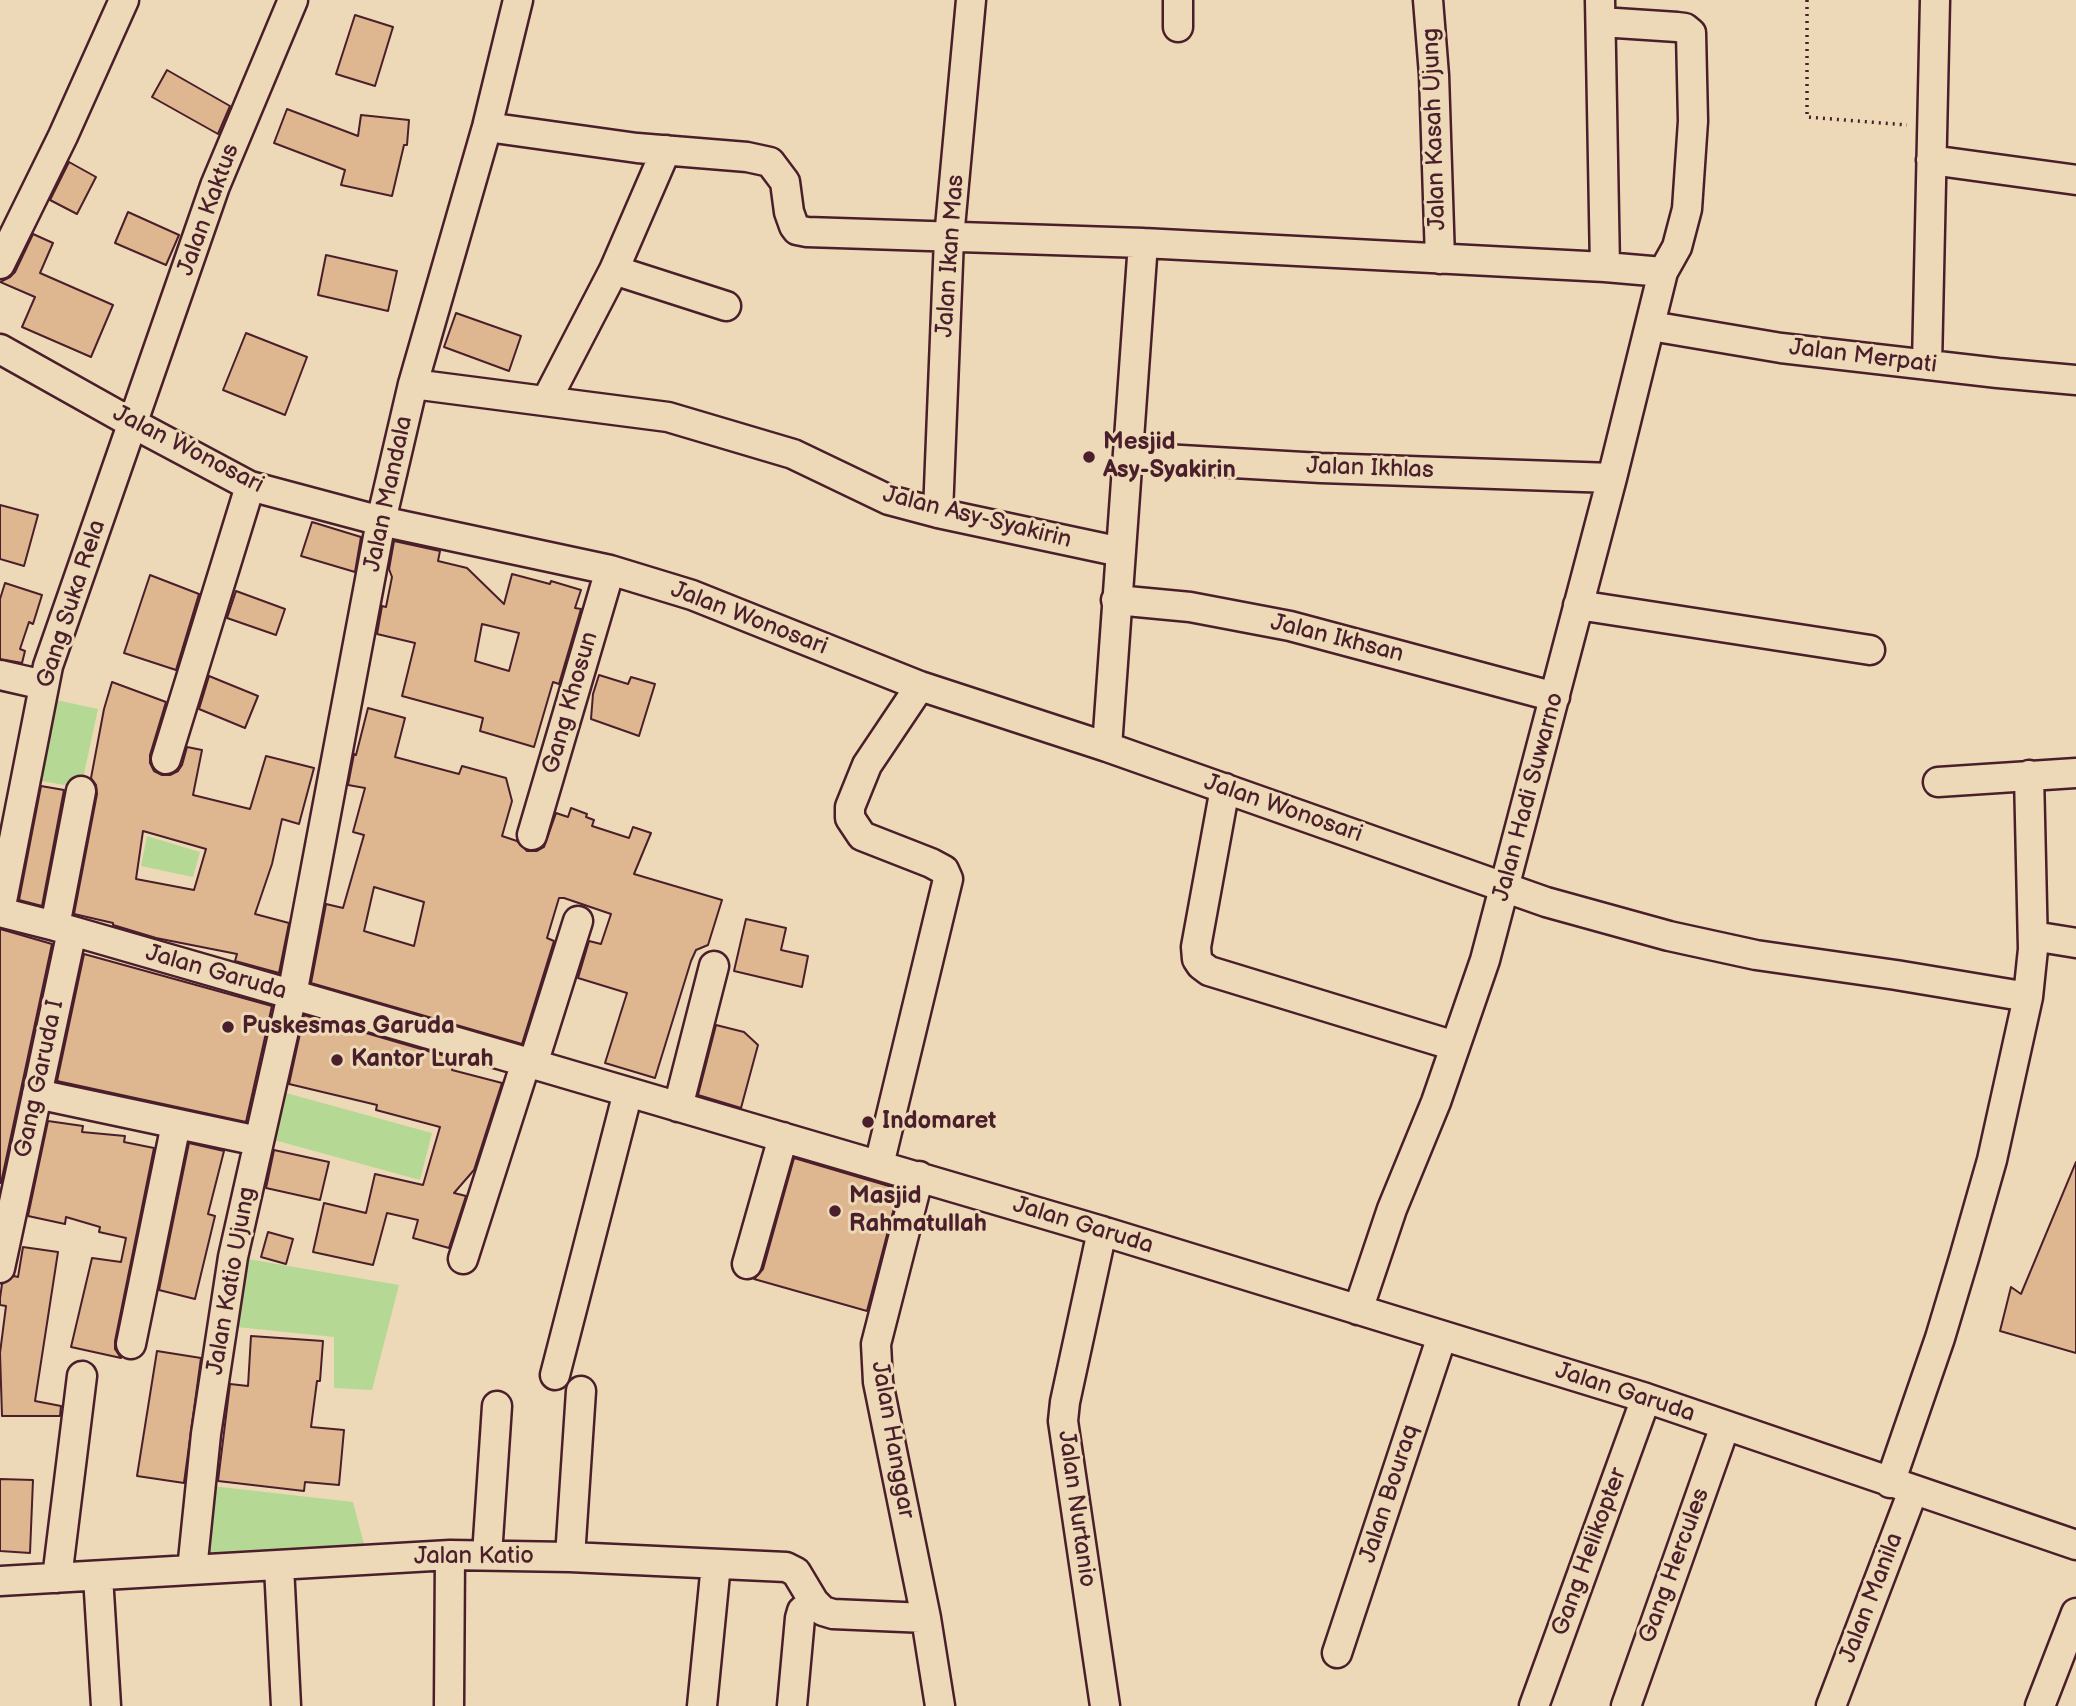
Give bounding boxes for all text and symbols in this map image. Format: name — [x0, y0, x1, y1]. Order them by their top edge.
street label: Jalan Kasah Ujung — [1417, 27, 1453, 231]
street label: Jalan Kaktus — [172, 140, 246, 280]
street label: Jalan Ikan Mas — [931, 174, 971, 338]
street label: Jalan Merpati — [1788, 334, 1938, 380]
street label: Jalan Wonosari — [108, 400, 268, 500]
street label: Jalan Mandala — [358, 414, 420, 574]
place label: Mesjid Asy-Syakirin — [1103, 429, 1236, 485]
marker: Mesjid Asy-Syakirin — [1081, 449, 1097, 465]
street label: Jalan Ikhlas — [1306, 452, 1434, 486]
street label: Jalan Asy-Syakirin — [880, 481, 1074, 555]
street label: Gang Suka Rela — [31, 516, 113, 692]
street label: Jalan Wonosari — [667, 576, 831, 662]
street label: Jalan Ikhsan — [1268, 609, 1406, 669]
street label: Gang Khosun — [537, 629, 605, 777]
street label: Jalan Hadi Suwarno — [1487, 690, 1571, 904]
street label: Jalan Wonosari — [1200, 768, 1366, 850]
street label: Jalan Garuda — [142, 939, 290, 1007]
street label: Gang Garuda I — [9, 998, 71, 1160]
place label: Puskesmas Garuda — [242, 1013, 455, 1041]
marker: Puskesmas Garuda — [220, 1019, 236, 1035]
place label: Kantor Lurah — [351, 1046, 494, 1074]
marker: Kantor Lurah — [329, 1052, 345, 1068]
place label: Indomaret — [882, 1108, 996, 1136]
marker: Indomaret — [860, 1114, 876, 1130]
place label: Masjid Rahmatullah — [849, 1183, 987, 1239]
street label: Jalan Katio Ujung — [201, 1185, 263, 1377]
street label: Jalan Garuda — [1009, 1191, 1157, 1261]
marker: Masjid Rahmatullah — [827, 1203, 843, 1219]
street label: Jalan Garuda — [1551, 1357, 1699, 1429]
street label: Jalan Hanggar — [864, 1359, 920, 1521]
street label: Jalan Bouraq — [1354, 1421, 1426, 1567]
street label: Jalan Nurtanio — [1051, 1429, 1101, 1589]
street label: Gang Helikopter — [1546, 1464, 1634, 1640]
street label: Gang Hercules — [1634, 1485, 1716, 1647]
street label: Jalan Manila — [1834, 1529, 1910, 1667]
street label: Jalan Katio — [414, 1543, 534, 1571]

